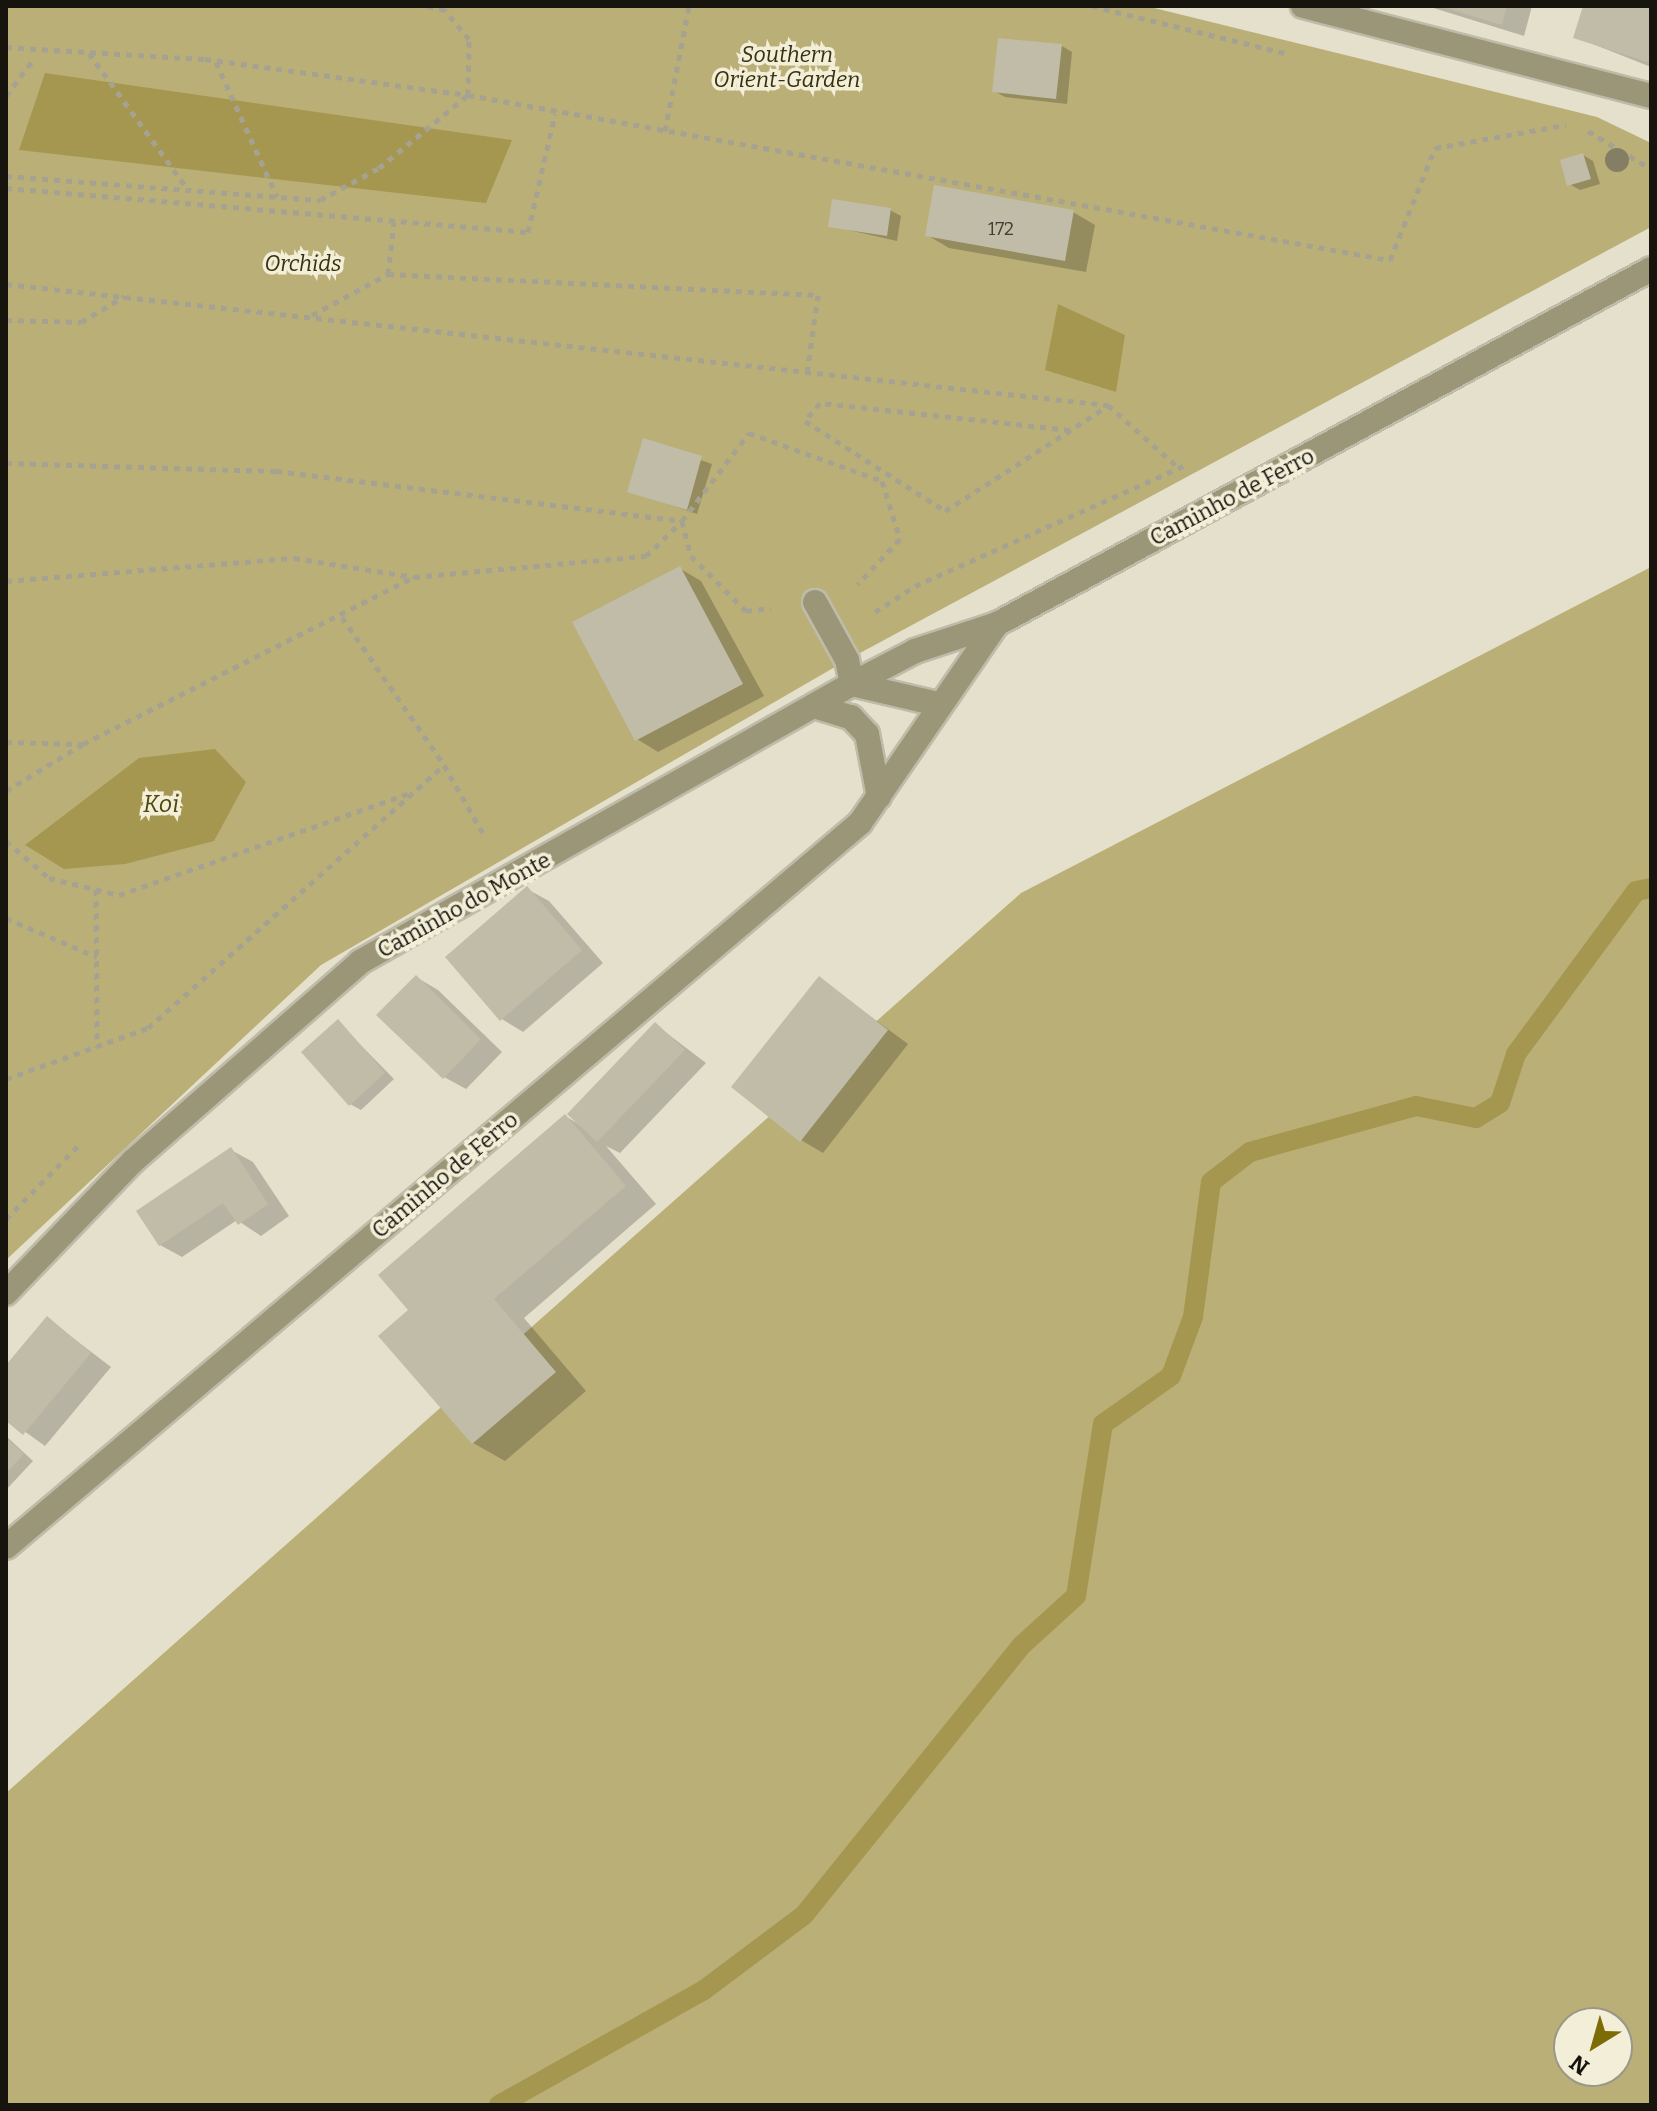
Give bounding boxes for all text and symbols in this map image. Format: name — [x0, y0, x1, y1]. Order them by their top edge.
park label: Southern Orient-Garden — [714, 41, 860, 92]
house number: 172 — [988, 218, 1014, 240]
park label: Orchids — [264, 251, 342, 277]
street label: Caminho de Ferro — [1145, 443, 1319, 551]
water label: Koi — [143, 791, 179, 819]
street label: Caminho do Monte — [373, 847, 555, 963]
street label: Caminho de Ferro — [367, 1106, 523, 1244]
north arrow — [1553, 2007, 1633, 2087]
text: N — [1565, 2049, 1594, 2081]

